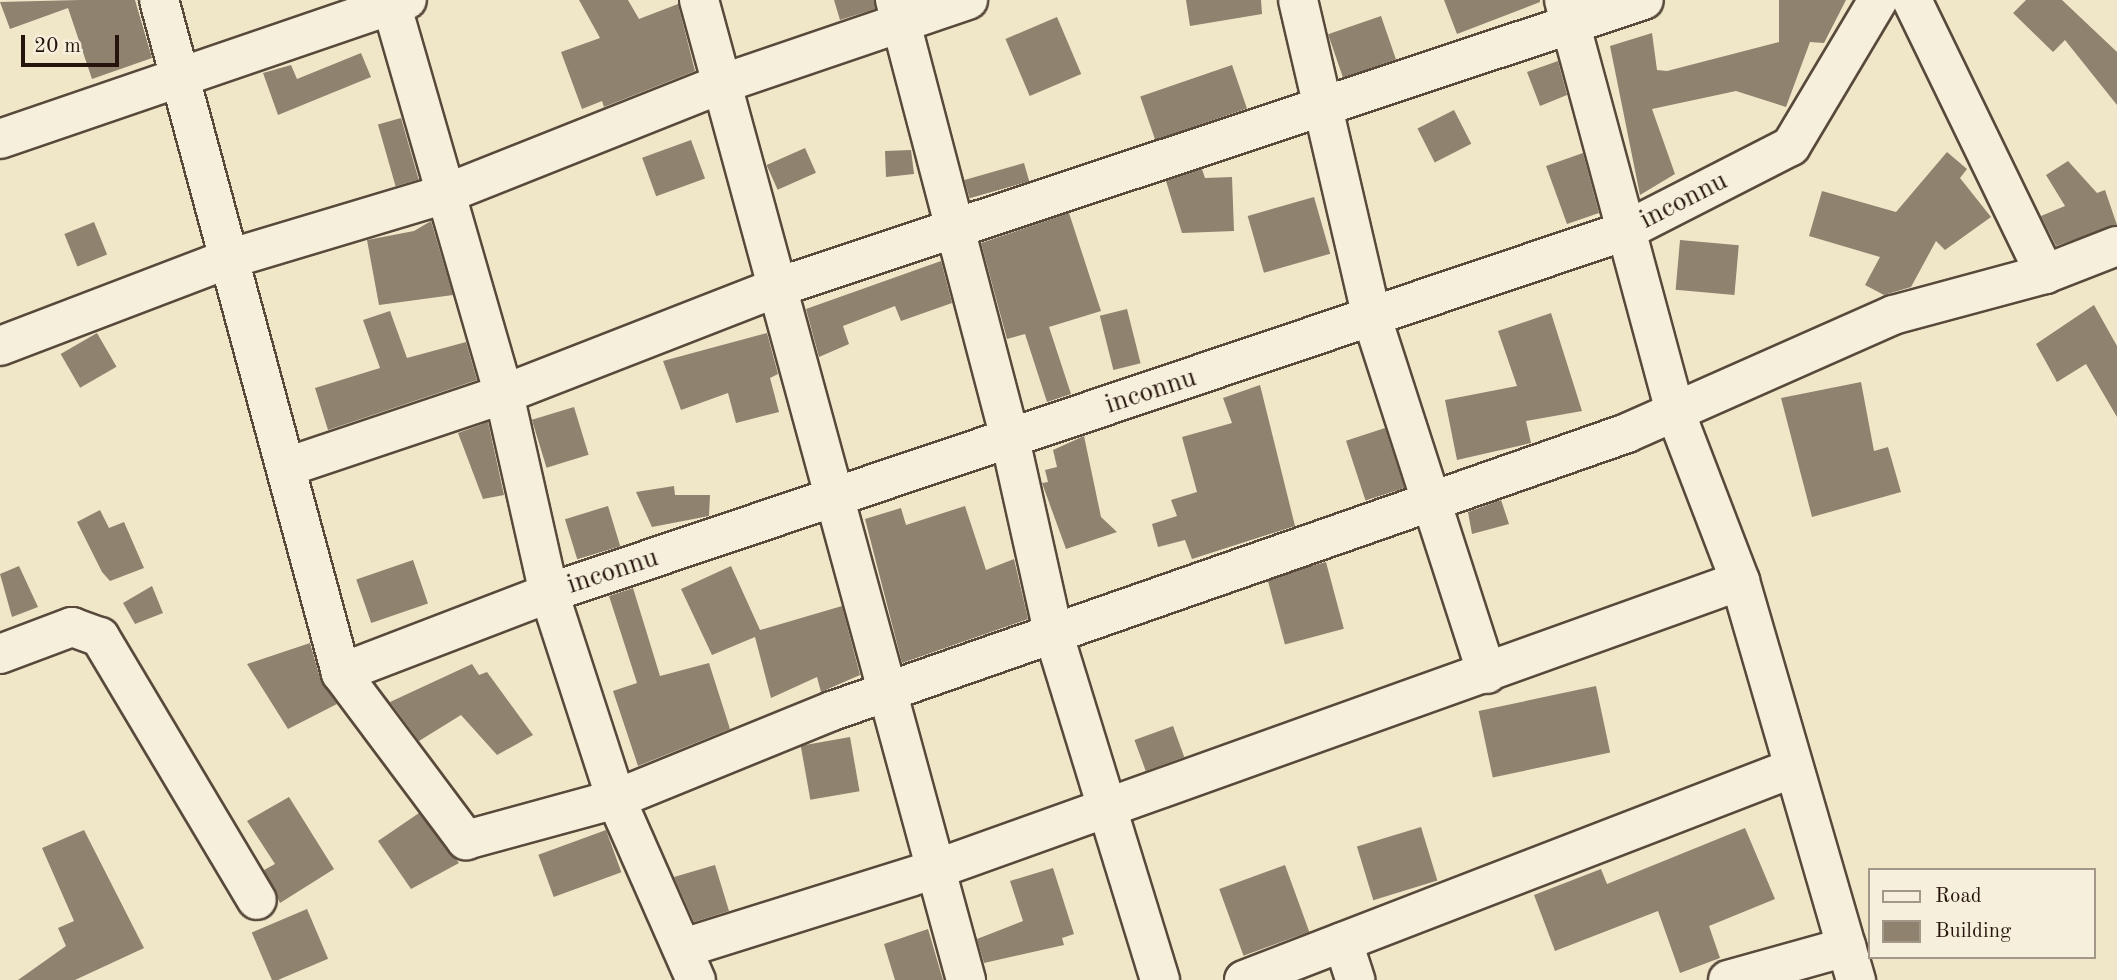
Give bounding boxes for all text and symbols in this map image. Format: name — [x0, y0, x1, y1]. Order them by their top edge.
scale bar — [24, 21, 122, 65]
text: 20 m — [34, 36, 81, 57]
street label: inconnu — [1635, 165, 1733, 237]
street label: inconnu — [1101, 362, 1201, 422]
street label: inconnu — [563, 542, 663, 602]
legend — [1868, 868, 2096, 959]
text: Road — [1935, 886, 1982, 907]
text: Building — [1935, 921, 2011, 942]

